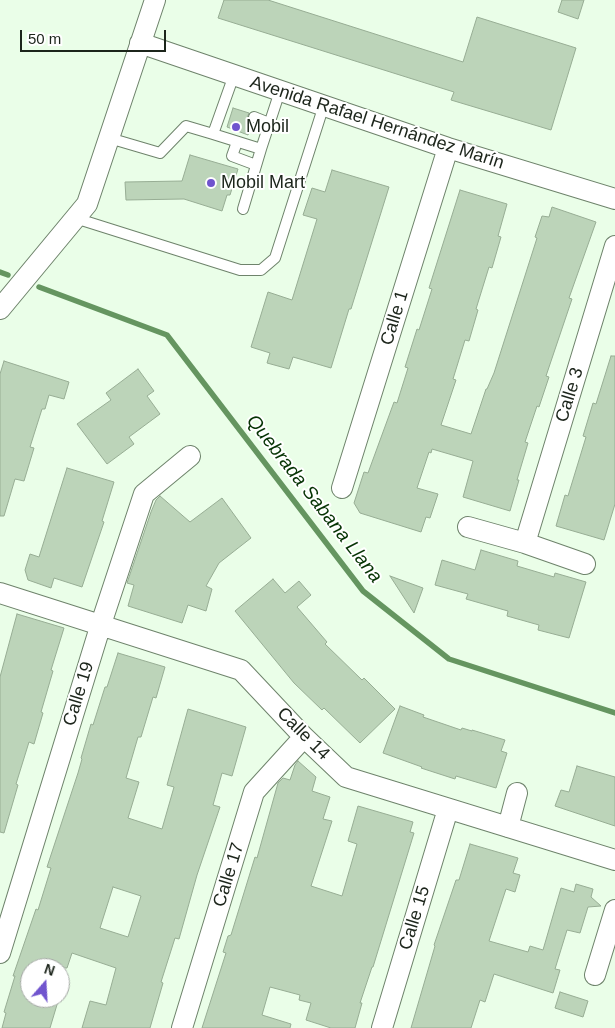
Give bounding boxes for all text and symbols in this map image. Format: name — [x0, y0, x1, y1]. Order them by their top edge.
scale bar — [22, 20, 169, 52]
text: 50 m — [28, 30, 61, 47]
street label: Avenida Rafael Hernández Marín — [247, 72, 507, 174]
place label: Mobil — [246, 116, 289, 138]
marker: Mobil — [230, 121, 242, 133]
place label: Mobil Mart — [221, 172, 305, 194]
marker: Mobil Mart — [205, 177, 217, 189]
street label: Calle 1 — [376, 288, 414, 348]
street label: Calle 3 — [551, 365, 589, 425]
water label: Quebrada Sabana Llana — [241, 410, 387, 588]
street label: Calle 19 — [59, 659, 99, 729]
street label: Calle 14 — [272, 703, 334, 765]
street label: Calle 17 — [209, 840, 249, 910]
street label: Calle 15 — [395, 883, 435, 953]
north arrow — [20, 958, 70, 1008]
text: N — [42, 961, 57, 979]

